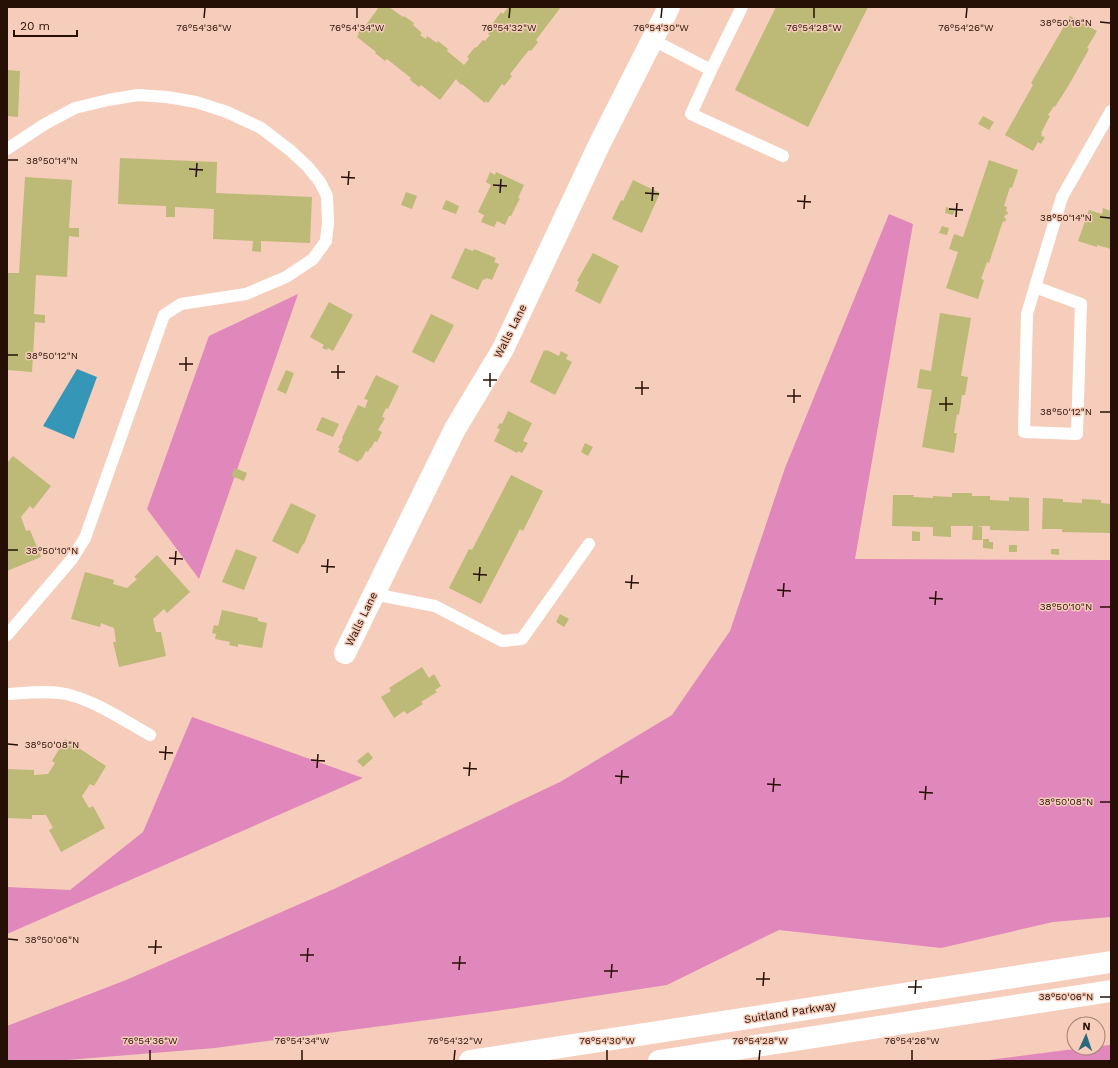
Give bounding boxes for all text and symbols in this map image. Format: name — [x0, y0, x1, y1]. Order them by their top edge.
scale bar — [14, 12, 77, 38]
text: 38°50'16"N — [1040, 17, 1092, 28]
text: 20 m — [20, 19, 50, 33]
text: 76°54'36"W — [176, 22, 232, 33]
text: 76°54'34"W — [330, 22, 385, 33]
text: 76°54'32"W — [481, 22, 537, 33]
text: 76°54'30"W — [633, 22, 689, 33]
text: 76°54'28"W — [786, 22, 842, 33]
text: 76°54'26"W — [938, 22, 994, 33]
text: 38°50'14"N — [26, 155, 78, 166]
text: 38°50'14"N — [1040, 212, 1092, 223]
street label: Walls Lane — [491, 302, 530, 360]
text: 38°50'12"N — [26, 350, 78, 361]
text: 38°50'12"N — [1040, 406, 1092, 417]
text: 38°50'10"N — [26, 545, 78, 556]
street label: Walls Lane — [343, 590, 380, 648]
text: 38°50'10"N — [1040, 601, 1092, 612]
text: 38°50'08"N — [25, 739, 79, 750]
text: 38°50'08"N — [1039, 796, 1093, 807]
text: 38°50'06"N — [25, 934, 79, 945]
text: 38°50'06"N — [1039, 991, 1093, 1002]
street label: Suitland Parkway — [743, 999, 837, 1026]
north arrow — [1066, 1016, 1106, 1056]
text: N — [1082, 1020, 1091, 1033]
text: 76°54'36"W — [122, 1035, 178, 1046]
text: 76°54'34"W — [275, 1035, 330, 1046]
text: 76°54'32"W — [427, 1035, 483, 1046]
text: 76°54'30"W — [579, 1035, 635, 1046]
text: 76°54'28"W — [732, 1035, 788, 1046]
text: 76°54'26"W — [884, 1035, 940, 1046]

